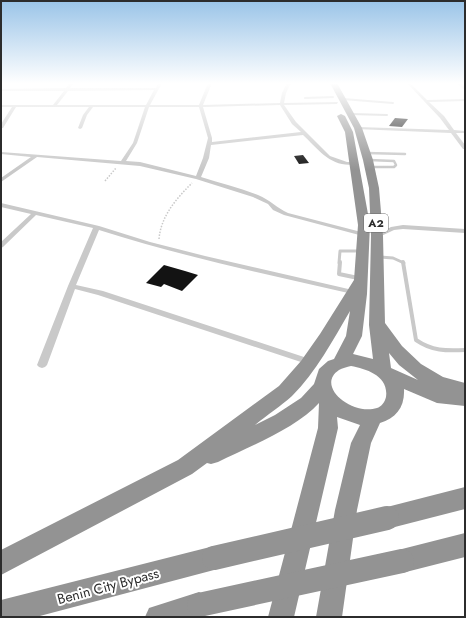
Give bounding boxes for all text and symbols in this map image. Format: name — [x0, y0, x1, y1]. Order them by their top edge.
road number: A2 — [364, 214, 388, 232]
street label: Benin City Bypass — [55, 563, 161, 609]

